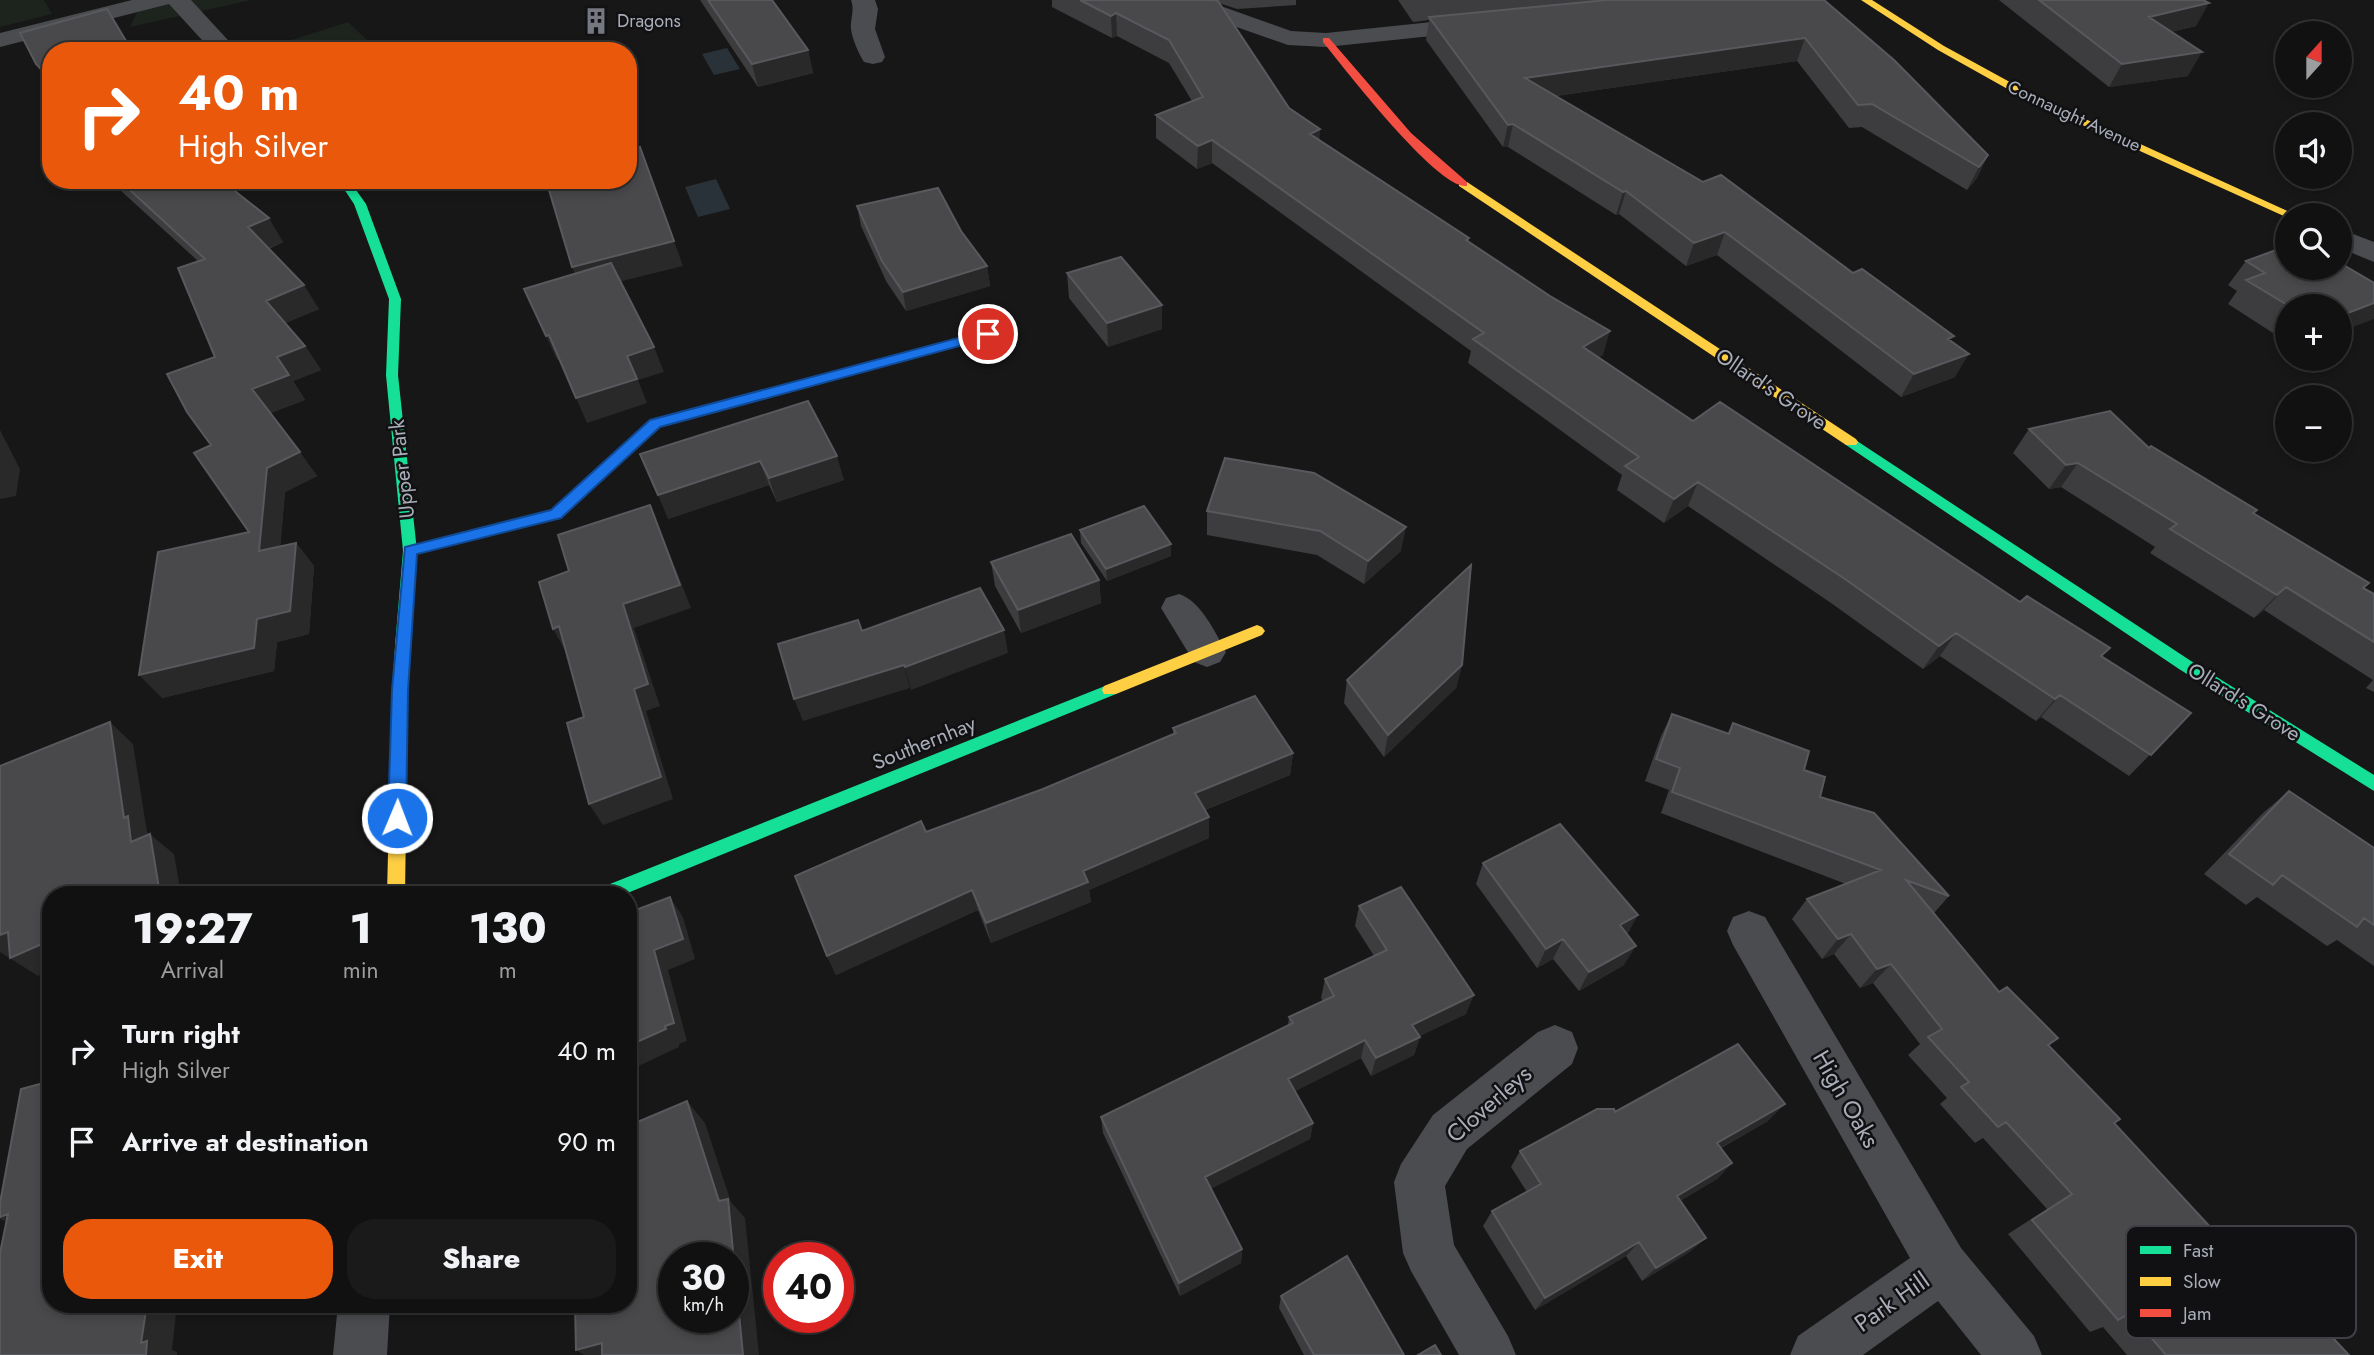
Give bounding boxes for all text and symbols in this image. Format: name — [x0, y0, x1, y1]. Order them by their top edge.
building icon: Dragons — [581, 6, 611, 36]
place label: Dragons — [617, 8, 681, 34]
north arrow — [2275, 21, 2352, 98]
map controls — [2275, 21, 2352, 462]
text: 40 m — [178, 58, 300, 128]
icon: right — [63, 70, 154, 161]
street label: Connaught Avenue — [2003, 74, 2145, 158]
button: sound — [2275, 112, 2352, 189]
text: High Silver — [178, 123, 328, 169]
button: search — [2275, 203, 2352, 280]
button: + — [2275, 294, 2352, 371]
pin — [958, 304, 1018, 364]
icon: arrive — [969, 315, 1007, 353]
street label: Ollard's Grove — [1709, 341, 1833, 437]
button: − — [2275, 385, 2352, 462]
street label: Upper Park — [382, 418, 422, 520]
street label: Ollard's Grove — [2182, 655, 2306, 749]
street label: Southernhay — [868, 708, 981, 777]
position arrow — [360, 781, 434, 855]
text: 19:27 — [132, 898, 252, 959]
text: 1 — [350, 898, 372, 959]
text: 130 — [469, 898, 547, 959]
text: Arrival — [161, 953, 224, 987]
text: min — [343, 953, 379, 987]
text: m — [499, 953, 517, 987]
text: Turn right — [122, 1015, 240, 1053]
icon: right — [63, 1032, 101, 1070]
text: 40 m — [557, 1032, 616, 1070]
street label: High Oaks — [1804, 1043, 1888, 1154]
text: High Silver — [122, 1053, 230, 1087]
street label: Cloverleys — [1438, 1057, 1539, 1151]
icon: arrive — [63, 1123, 101, 1161]
text: Arrive at destination — [122, 1123, 369, 1161]
text: 90 m — [557, 1123, 616, 1161]
button: Exit — [63, 1219, 333, 1299]
button: Share — [347, 1219, 616, 1299]
legend — [2126, 1226, 2356, 1338]
text: Fast — [2183, 1237, 2214, 1264]
speed limit sign: 40 — [763, 1242, 854, 1333]
text: 30 — [681, 1253, 726, 1303]
street label: Park Hill — [1847, 1263, 1936, 1340]
text: Slow — [2183, 1268, 2221, 1295]
text: km/h — [683, 1292, 724, 1318]
text: Jam — [2180, 1300, 2212, 1327]

